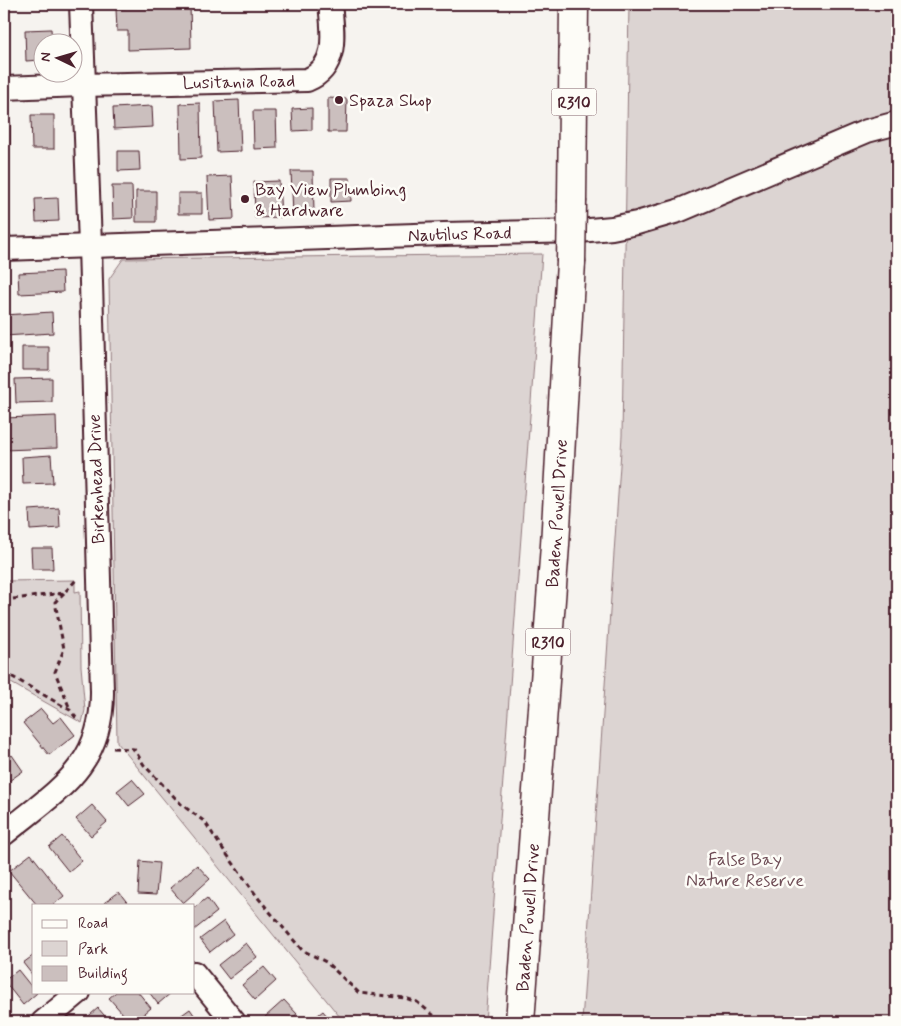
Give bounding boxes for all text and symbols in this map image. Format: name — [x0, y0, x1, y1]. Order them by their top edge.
north arrow — [32, 32, 82, 82]
text: N — [37, 52, 55, 62]
street label: Lusitania Road — [182, 69, 296, 96]
road number: R310 — [552, 88, 596, 115]
place label: Spaza Shop — [349, 89, 432, 113]
marker: Spaza Shop — [333, 94, 345, 106]
place label: Bay View Plumbing & Hardware — [255, 178, 406, 223]
marker: Bay View Plumbing & Hardware — [239, 193, 251, 205]
street label: Nautilus Road — [407, 221, 512, 248]
street label: Birkenhead Drive — [83, 414, 111, 544]
street label: Baden Powell Drive — [541, 438, 574, 589]
road number: R310 — [526, 628, 570, 656]
street label: Baden Powell Drive — [511, 842, 546, 992]
park label: False Bay Nature Reserve — [686, 848, 804, 893]
legend — [32, 904, 195, 994]
text: Road — [78, 914, 108, 934]
text: Park — [78, 940, 108, 960]
text: Building — [78, 964, 128, 985]

